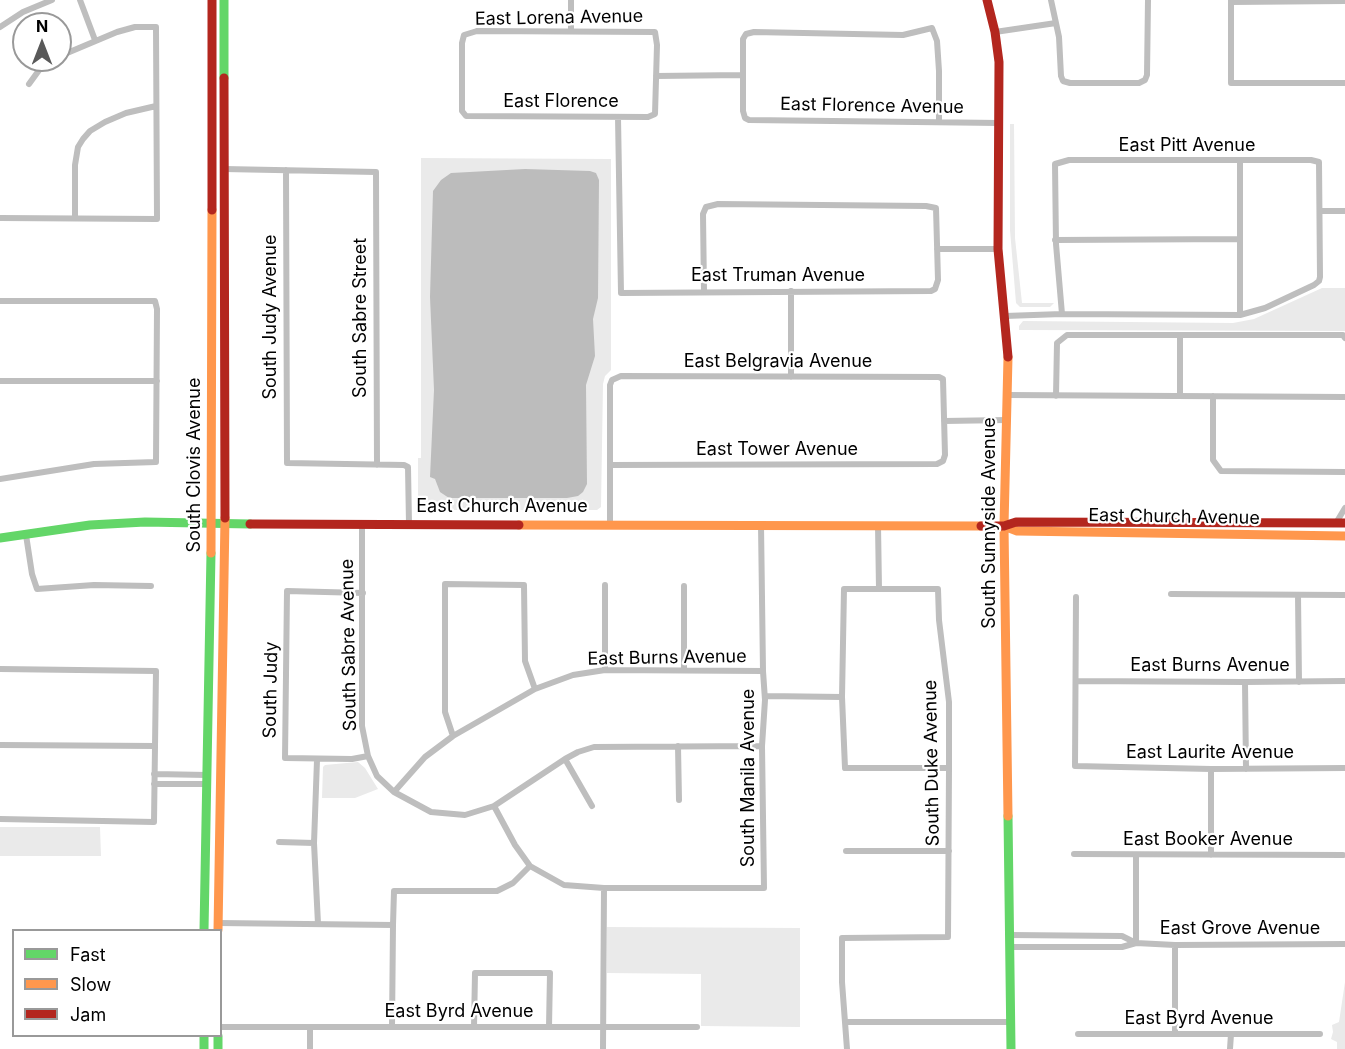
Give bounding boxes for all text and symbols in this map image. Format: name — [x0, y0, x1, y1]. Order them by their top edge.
street label: East Lorena Avenue — [475, 6, 643, 30]
north arrow — [12, 12, 72, 72]
text: N — [36, 16, 48, 36]
street label: East Florence — [503, 91, 619, 113]
street label: East Florence Avenue — [780, 94, 964, 118]
street label: East Pitt Avenue — [1119, 135, 1255, 157]
street label: South Judy Avenue — [260, 234, 282, 400]
street label: South Sabre Street — [350, 238, 372, 398]
street label: East Truman Avenue — [691, 265, 865, 287]
street label: East Belgravia Avenue — [684, 351, 872, 373]
street label: South Clovis Avenue — [184, 378, 206, 552]
street label: South Sunnyside Avenue — [979, 417, 1001, 629]
street label: East Tower Avenue — [696, 439, 858, 461]
street label: East Church Avenue — [416, 496, 588, 518]
street label: East Church Avenue — [1088, 505, 1260, 529]
street label: South Sabre Avenue — [337, 559, 361, 731]
street label: South Judy — [259, 641, 283, 739]
street label: East Burns Avenue — [587, 646, 747, 670]
street label: East Burns Avenue — [1130, 655, 1290, 677]
street label: South Duke Avenue — [920, 680, 944, 846]
street label: South Manila Avenue — [738, 689, 760, 867]
street label: East Laurite Avenue — [1126, 742, 1294, 764]
street label: East Booker Avenue — [1123, 829, 1293, 851]
street label: East Grove Avenue — [1160, 918, 1320, 940]
legend — [12, 929, 222, 1037]
text: Fast — [70, 944, 106, 965]
text: Slow — [70, 974, 111, 995]
street label: East Byrd Avenue — [384, 1001, 534, 1023]
text: Jam — [70, 1004, 106, 1025]
street label: East Byrd Avenue — [1124, 1008, 1274, 1030]

